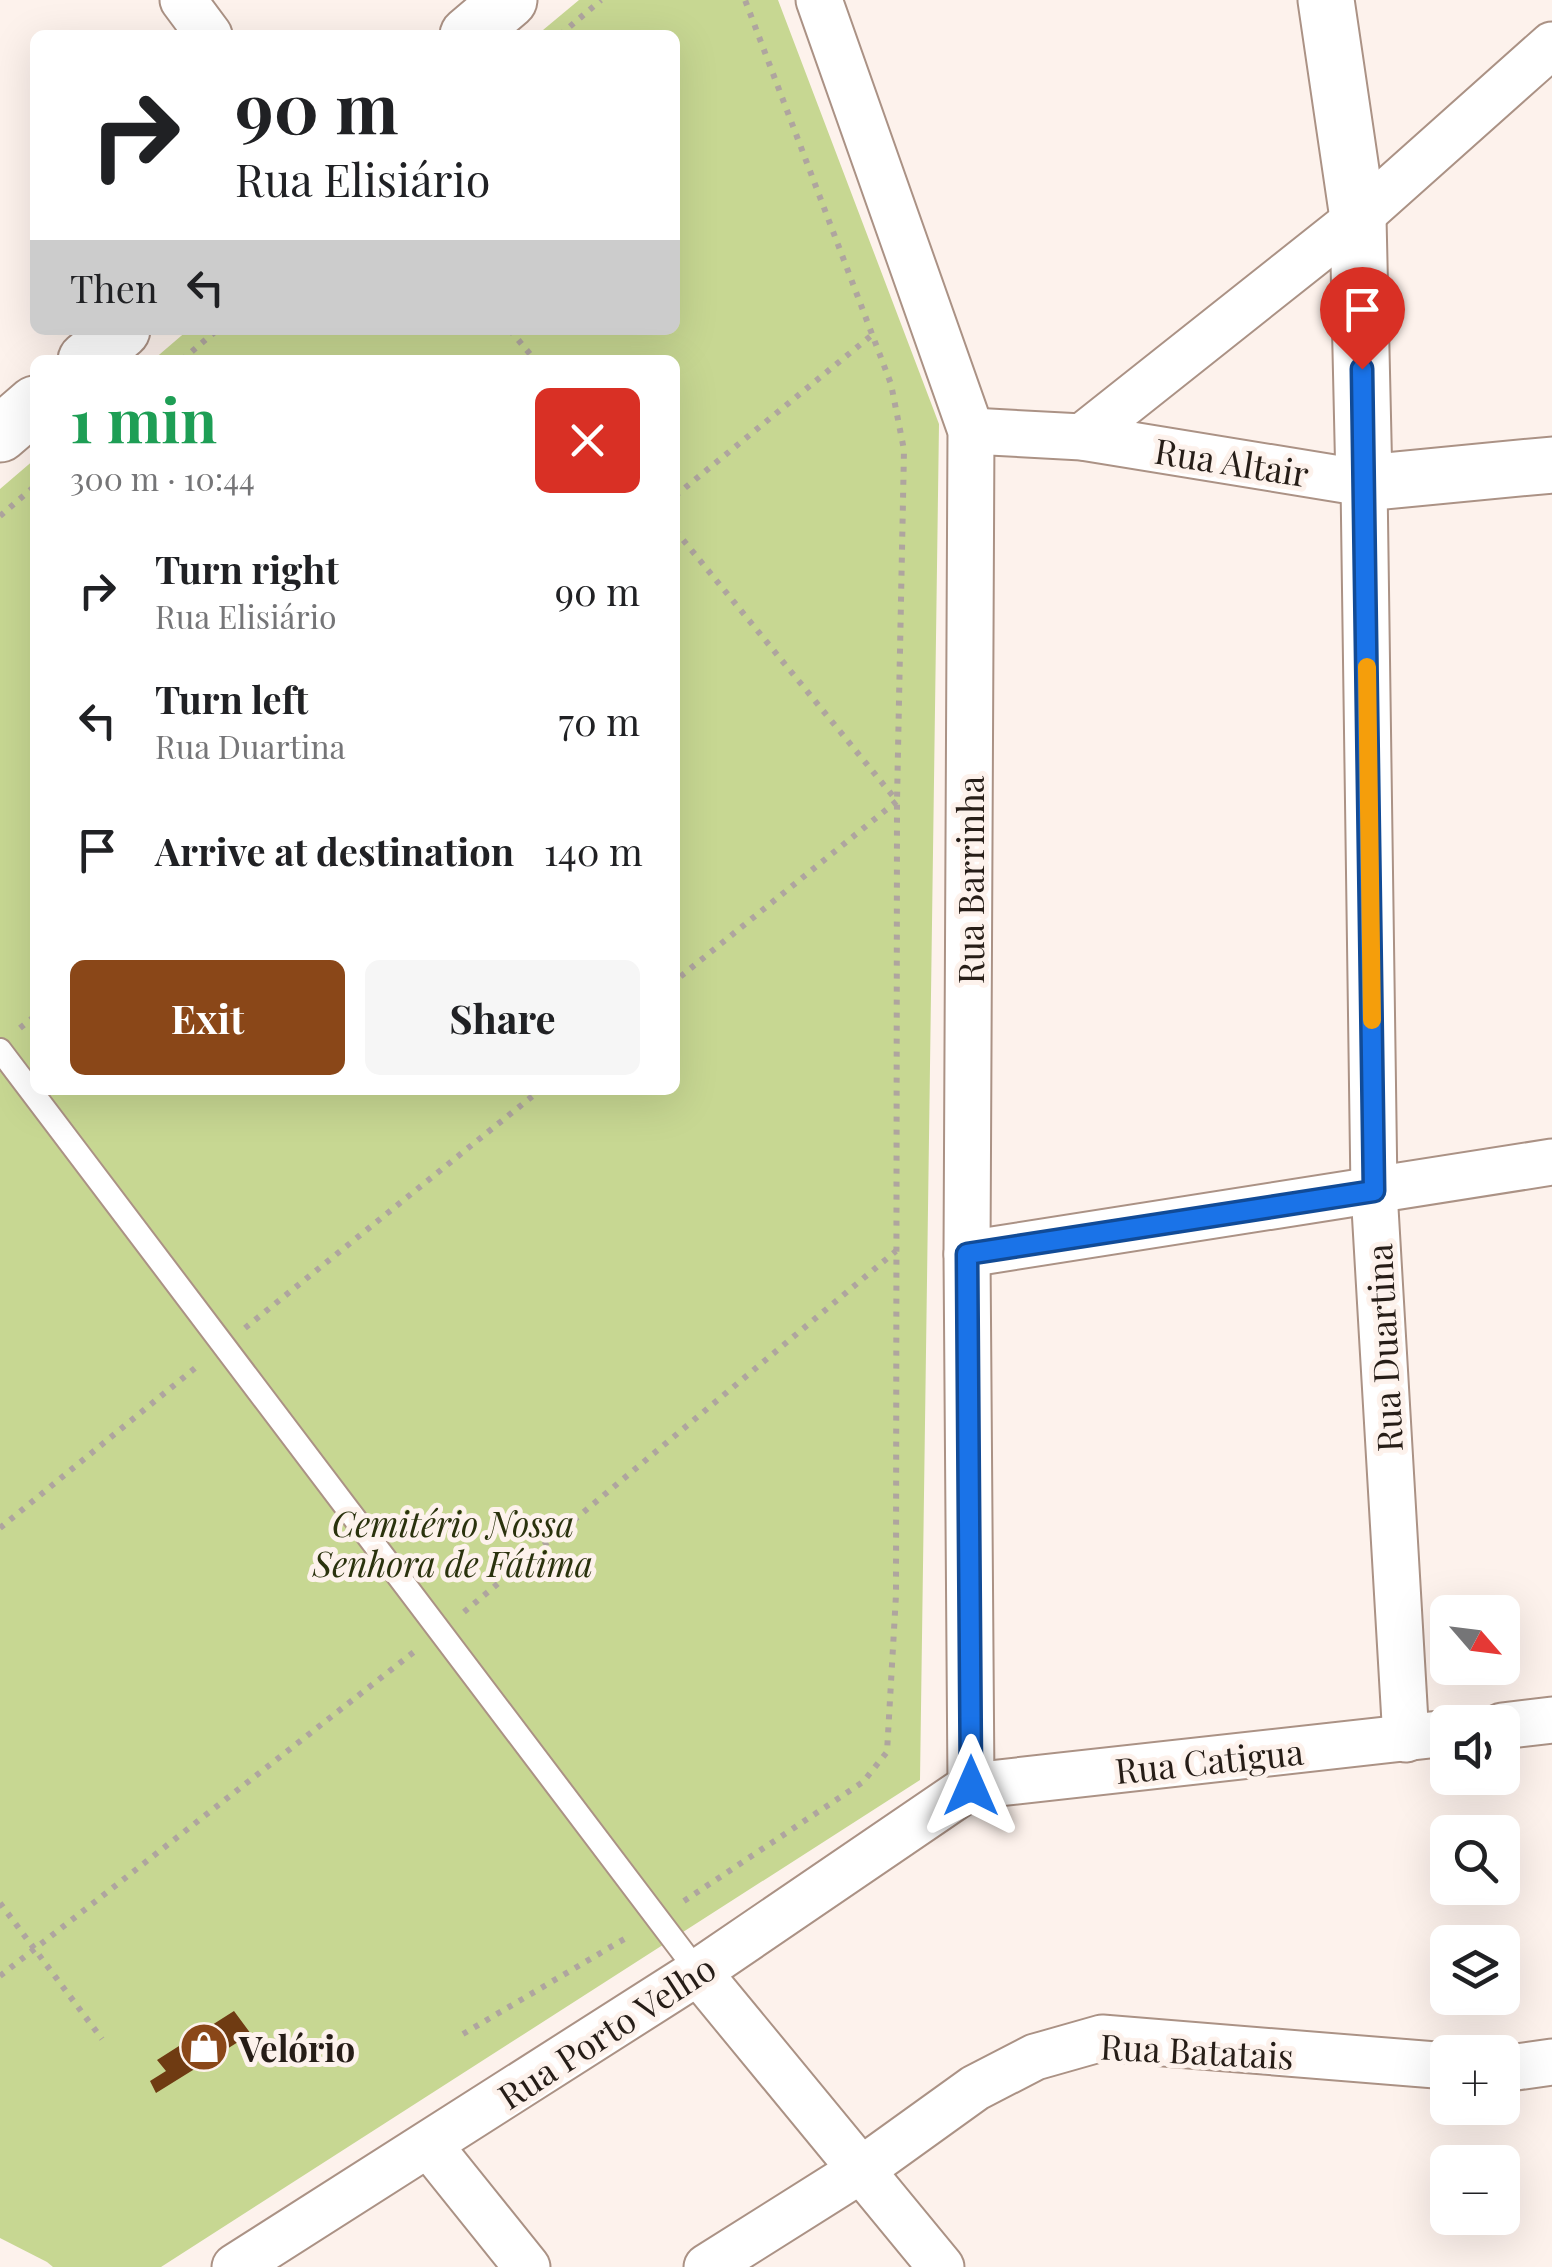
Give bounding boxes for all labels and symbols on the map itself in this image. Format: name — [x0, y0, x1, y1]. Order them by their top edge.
pin — [1320, 267, 1405, 370]
street label: Rua Altair — [1152, 426, 1313, 496]
street label: Rua Barrinha — [946, 775, 993, 984]
street label: Rua Duartina — [1354, 1242, 1412, 1453]
park label: Cemitério Nossa Senhora de Fátima — [312, 1499, 593, 1586]
north arrow — [1430, 1595, 1520, 1685]
street label: Rua Catigua — [1112, 1727, 1306, 1793]
position arrow — [919, 1734, 1023, 1838]
street label: Rua Porto Velho — [488, 1943, 724, 2119]
shop icon: Velório — [178, 2021, 230, 2073]
street label: Rua Batatais — [1099, 2021, 1295, 2079]
place label: Velório — [238, 2024, 355, 2071]

